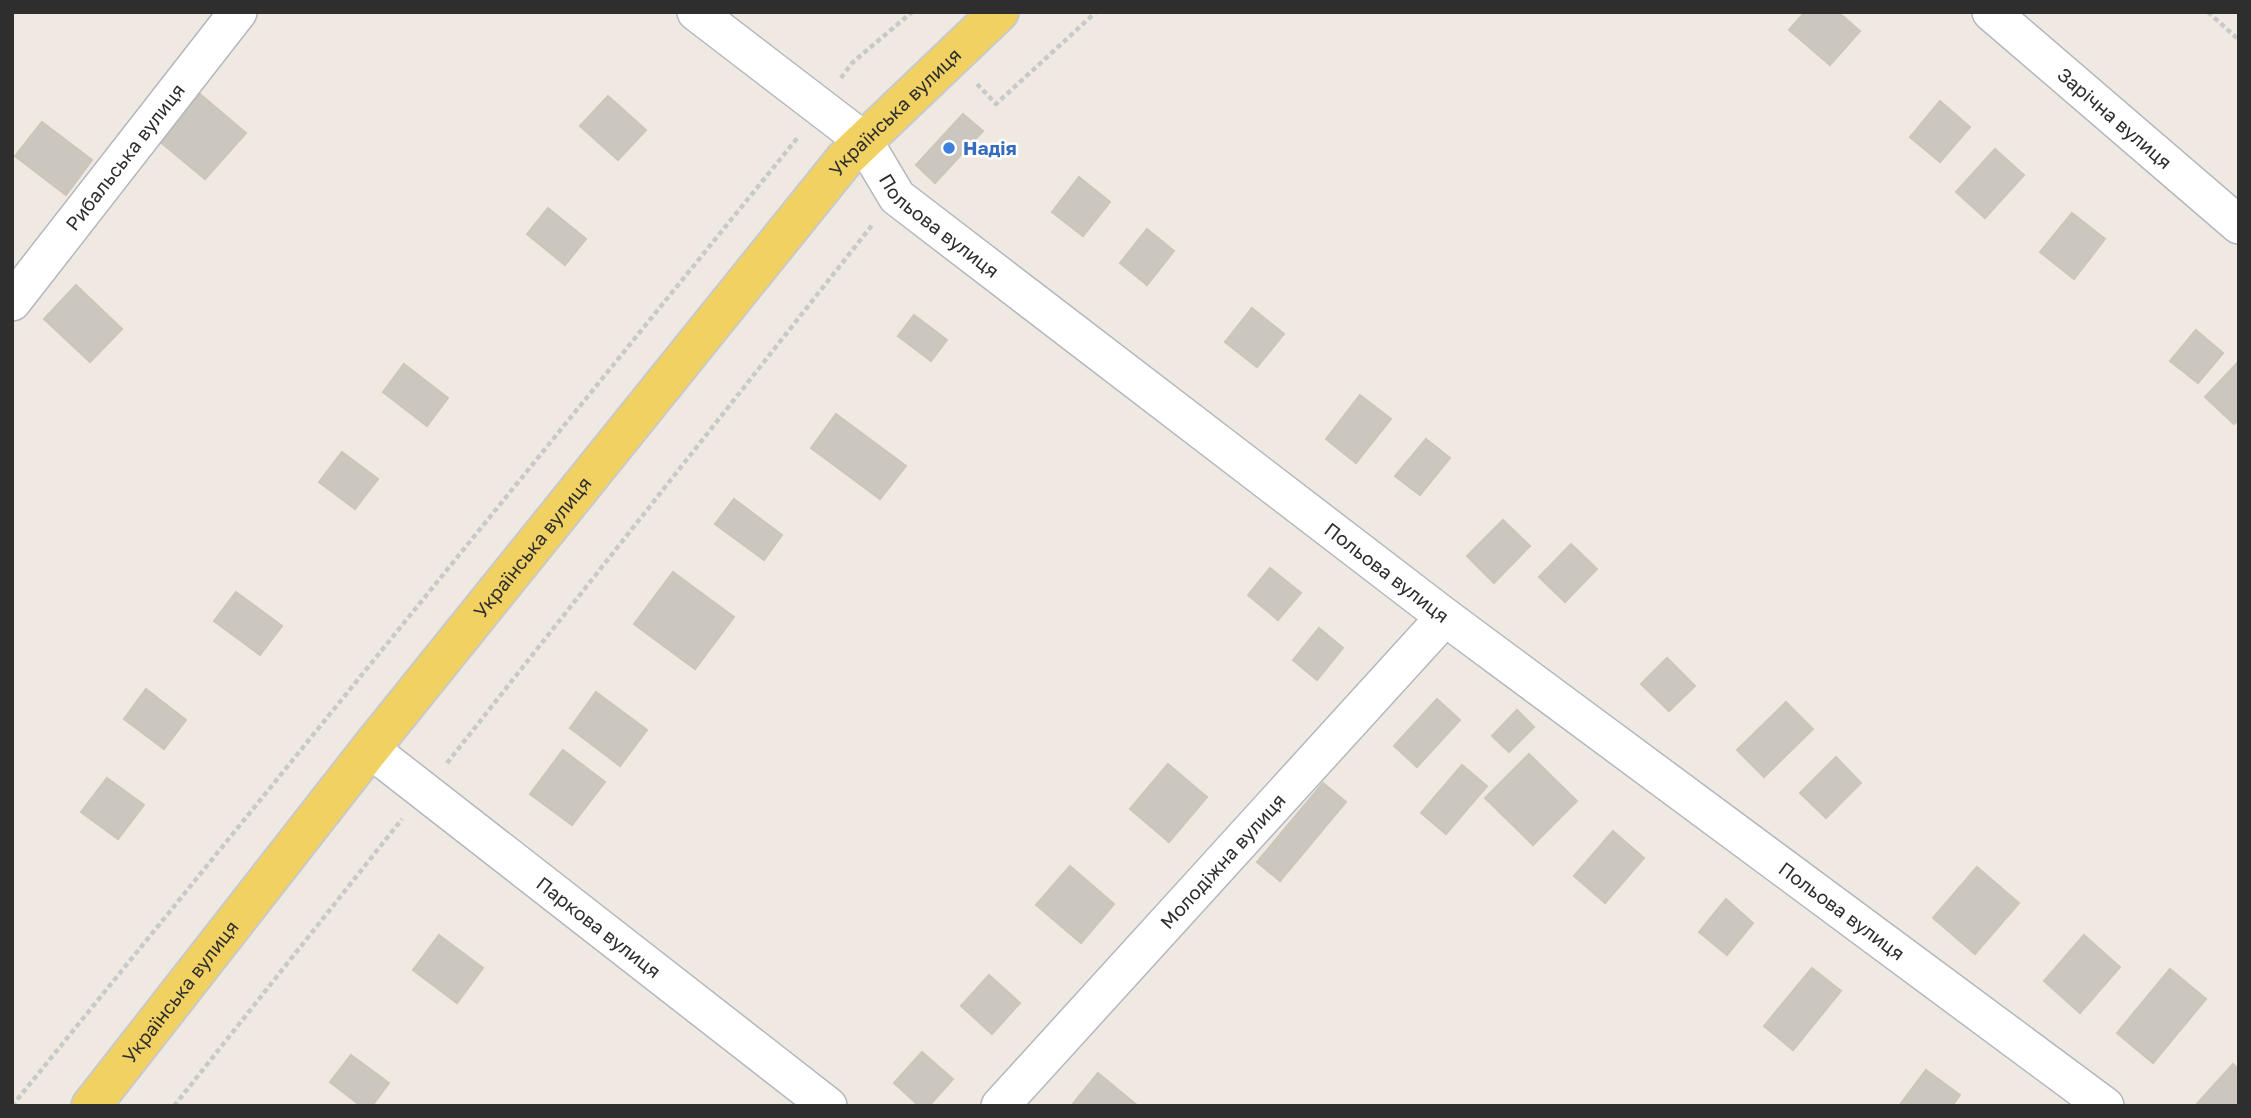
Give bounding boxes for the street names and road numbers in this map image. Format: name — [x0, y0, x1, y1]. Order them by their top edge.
street label: Українська вулиця — [824, 43, 965, 181]
street label: Зарічна вулиця — [2053, 62, 2177, 173]
street label: Рибальська вулиця — [60, 78, 189, 235]
street label: Польова вулиця — [875, 169, 1004, 282]
street label: Українська вулиця — [468, 472, 596, 622]
street label: Польова вулиця — [1320, 517, 1454, 627]
street label: Молодіжна вулиця — [1155, 788, 1290, 933]
street label: Польова вулиця — [1775, 856, 1909, 965]
street label: Паркова вулиця — [532, 871, 666, 982]
street label: Українська вулиця — [117, 915, 243, 1067]

